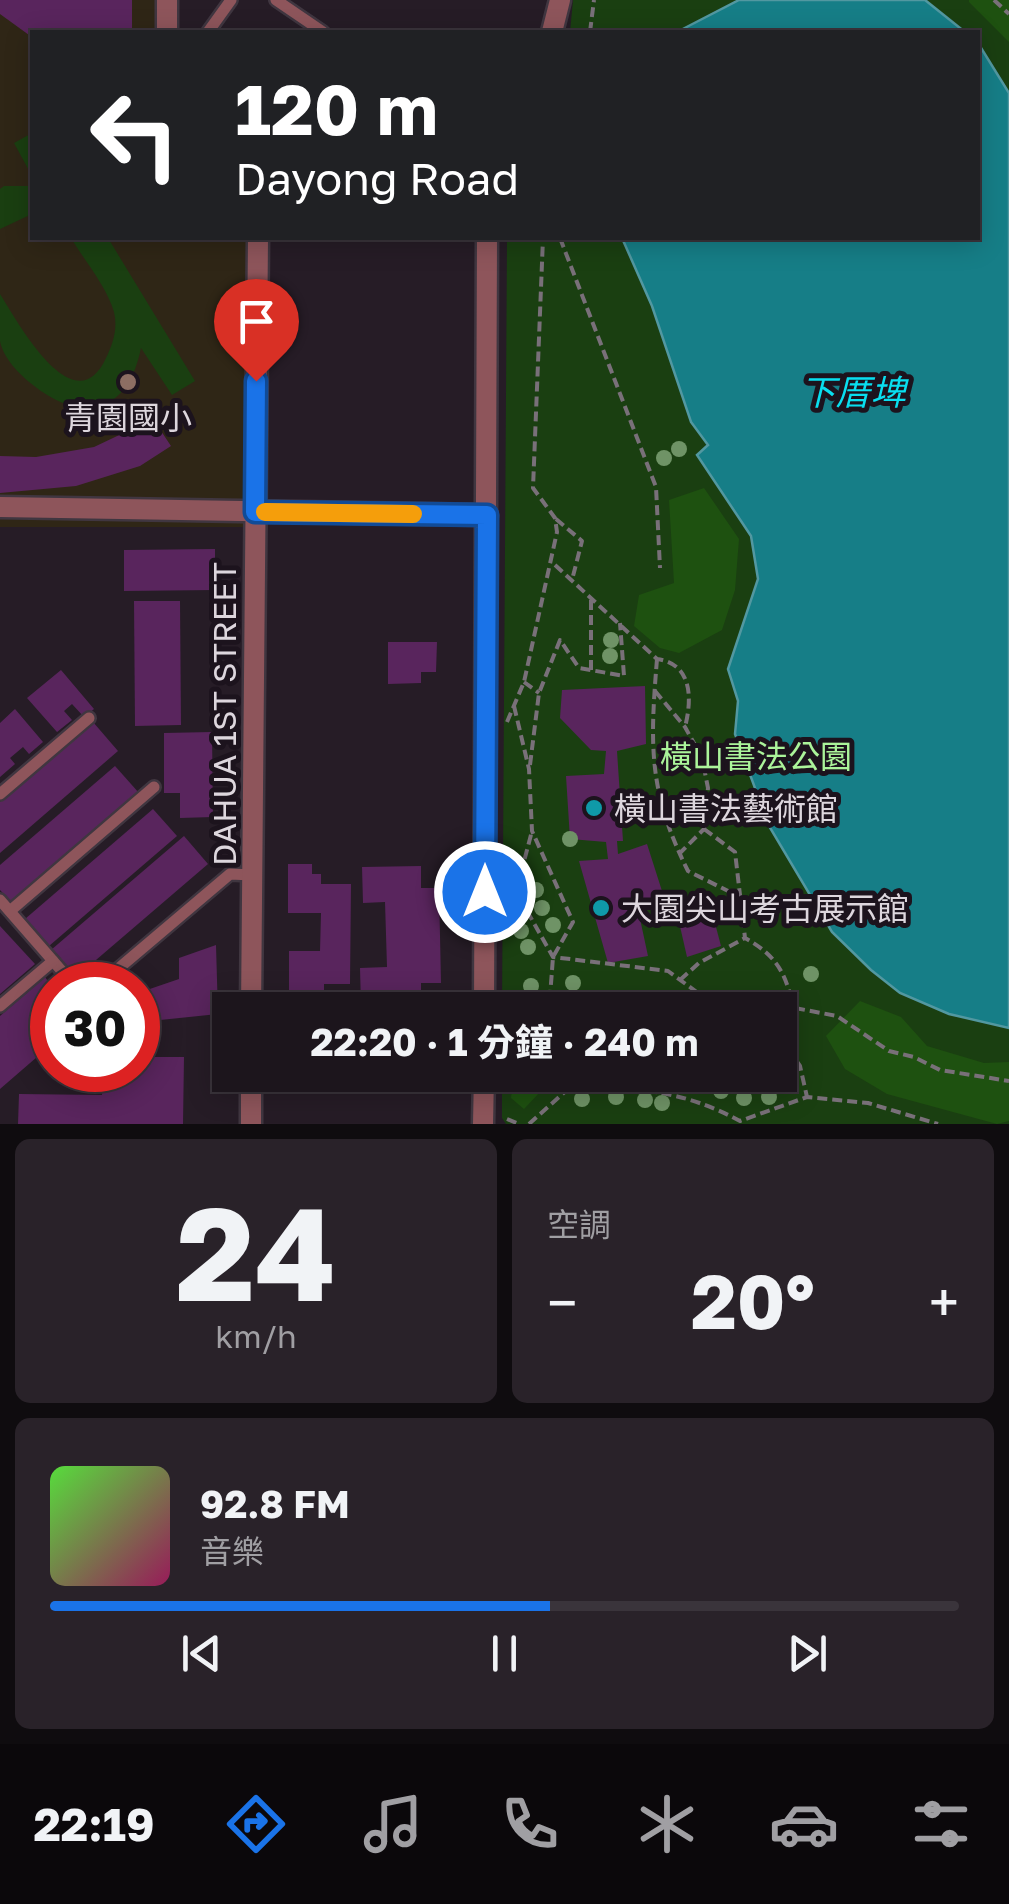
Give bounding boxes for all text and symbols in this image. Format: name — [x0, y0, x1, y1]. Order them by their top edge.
text: 120 m — [235, 66, 438, 150]
icon: left — [70, 70, 200, 200]
text: Dayong Road — [235, 151, 519, 205]
pin — [214, 279, 299, 382]
icon: arrive — [229, 294, 284, 349]
marker: 青園國小 — [117, 371, 139, 393]
water label: 下厝埤 — [800, 371, 909, 413]
place label: 青園國小 — [64, 398, 192, 436]
street label: DAHUA 1ST STREET — [205, 562, 243, 866]
park label: 橫山書法公園 — [660, 737, 852, 775]
place label: 橫山書法藝術館 — [614, 789, 838, 827]
marker: 橫山書法藝術館 — [583, 797, 605, 819]
position arrow — [433, 840, 537, 944]
place label: 大園尖山考古展示館 — [621, 889, 909, 927]
marker: 大園尖山考古展示館 — [590, 897, 612, 919]
speed limit sign: 30 — [30, 962, 160, 1092]
text: 22:20 · 1 分鐘 · 240 m — [310, 1019, 699, 1064]
text: 24 — [176, 1174, 336, 1330]
text: 空調 — [547, 1205, 611, 1243]
text: 20° — [691, 1255, 815, 1346]
text: − — [547, 1269, 577, 1335]
text: + — [929, 1269, 959, 1335]
text: km/h — [215, 1317, 297, 1355]
text: 92.8 FM — [200, 1481, 350, 1526]
text: 音樂 — [200, 1532, 264, 1570]
icon: previous — [174, 1626, 229, 1681]
icon: pause — [477, 1626, 532, 1681]
icon: next — [780, 1626, 835, 1681]
icon: directions — [221, 1789, 291, 1859]
icon: music — [358, 1789, 428, 1859]
icon: phone — [495, 1789, 565, 1859]
icon: climate — [632, 1789, 702, 1859]
icon: car — [769, 1789, 839, 1859]
icon: filters — [906, 1789, 976, 1859]
text: 22:19 — [33, 1797, 154, 1851]

